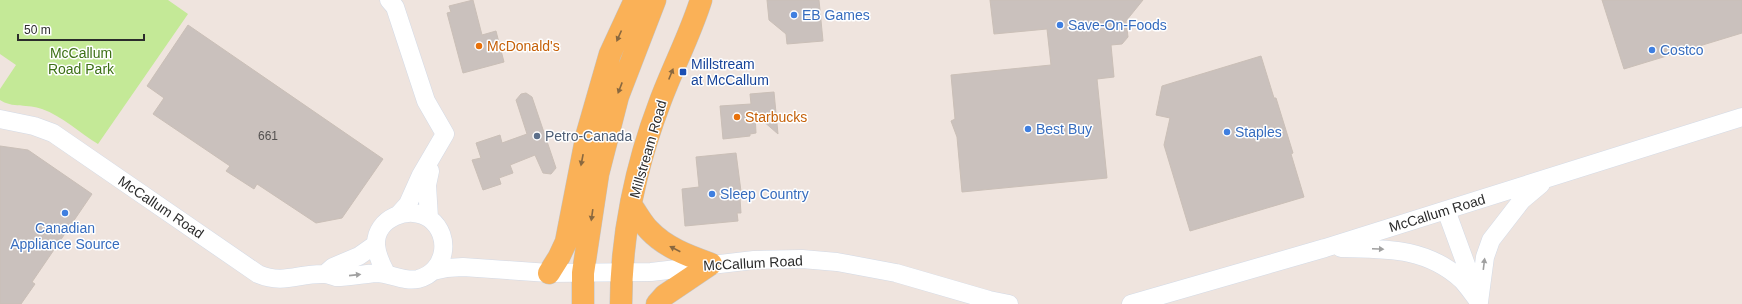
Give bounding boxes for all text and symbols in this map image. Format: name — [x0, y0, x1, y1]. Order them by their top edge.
place label: EB Games — [802, 7, 870, 23]
marker: EB Games — [789, 10, 799, 20]
scale bar — [18, 16, 144, 42]
place label: Save-On-Foods — [1068, 17, 1167, 33]
marker: Save-On-Foods — [1055, 20, 1065, 30]
text: 50 m — [24, 23, 51, 37]
one-way arrow — [616, 30, 622, 41]
place label: McDonald's — [487, 38, 560, 54]
marker: McDonald's — [474, 41, 484, 51]
place label: Costco — [1660, 42, 1704, 58]
park label: McCallum Road Park — [48, 45, 115, 77]
marker: Costco — [1647, 45, 1657, 55]
place label: Millstream at McCallum — [691, 56, 769, 88]
marker: Millstream at McCallum — [678, 67, 688, 77]
one-way arrow — [669, 68, 675, 80]
one-way arrow — [617, 83, 623, 95]
street label: Millstream Road — [626, 98, 670, 200]
place label: Starbucks — [745, 109, 807, 125]
marker: Starbucks — [732, 112, 742, 122]
place label: Best Buy — [1036, 121, 1092, 137]
marker: Best Buy — [1023, 124, 1033, 134]
place label: Staples — [1235, 124, 1282, 140]
marker: Staples — [1222, 127, 1232, 137]
place label: Petro-Canada — [545, 128, 632, 144]
house number: 661 — [258, 129, 278, 143]
marker: Petro-Canada — [532, 131, 542, 141]
one-way arrow — [578, 154, 584, 166]
street label: McCallum Road — [115, 173, 207, 241]
place label: Sleep Country — [720, 186, 809, 202]
marker: Sleep Country — [707, 189, 717, 199]
street label: McCallum Road — [1387, 191, 1487, 235]
marker: Canadian Appliance Source — [60, 208, 70, 218]
one-way arrow — [589, 209, 595, 221]
place label: Canadian Appliance Source — [10, 220, 120, 252]
one-way arrow — [669, 246, 681, 252]
one-way arrow — [1372, 246, 1385, 252]
street label: McCallum Road — [703, 252, 803, 274]
one-way arrow — [1481, 258, 1487, 270]
one-way arrow — [349, 271, 361, 278]

